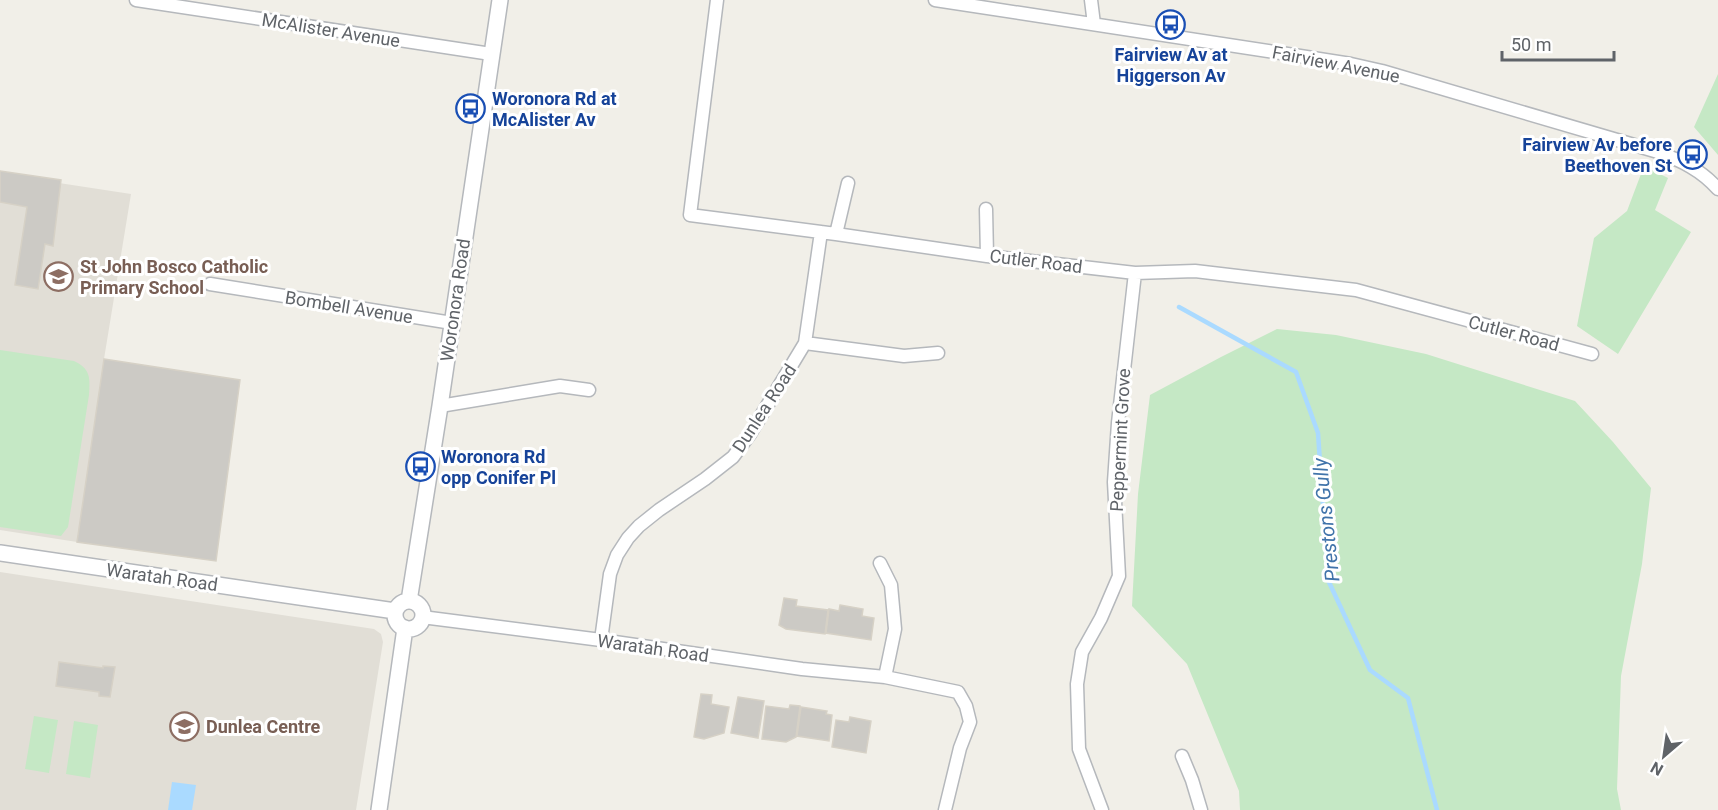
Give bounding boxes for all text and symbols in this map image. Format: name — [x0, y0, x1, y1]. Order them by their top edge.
street label: McAlister Avenue — [260, 9, 402, 51]
bus stop icon: Fairview Av at Higgerson Av — [1155, 9, 1187, 41]
scale bar — [1502, 24, 1614, 62]
text: 50 m — [1511, 34, 1551, 55]
street label: Fairview Avenue — [1270, 41, 1402, 87]
place label: Fairview Av at Higgerson Av — [1115, 44, 1227, 86]
place label: Woronora Rd at McAlister Av — [492, 88, 617, 130]
bus stop icon: Woronora Rd at McAlister Av — [455, 92, 487, 124]
place label: Fairview Av before Beethoven St — [1522, 134, 1672, 176]
bus stop icon: Fairview Av before Beethoven St — [1677, 138, 1709, 170]
street label: Woronora Road — [436, 237, 474, 363]
street label: Cutler Road — [988, 245, 1084, 277]
place label: St John Bosco Catholic Primary School — [80, 256, 268, 298]
school or university icon: St John Bosco Catholic Primary School — [43, 260, 75, 292]
street label: Bombell Avenue — [284, 287, 414, 327]
street label: Cutler Road — [1466, 311, 1562, 355]
street label: Dunlea Road — [728, 360, 800, 456]
street label: Peppermint Grove — [1106, 368, 1134, 512]
place label: Woronora Rd opp Conifer Pl — [441, 446, 556, 488]
bus stop icon: Woronora Rd opp Conifer Pl — [404, 450, 436, 482]
water label: Prestons Gully — [1307, 456, 1344, 583]
street label: Waratah Road — [105, 559, 219, 595]
street label: Waratah Road — [596, 630, 710, 666]
school or university icon: Dunlea Centre — [169, 710, 201, 742]
place label: Dunlea Centre — [206, 716, 321, 737]
north arrow — [1634, 726, 1694, 786]
text: N — [1647, 758, 1667, 780]

